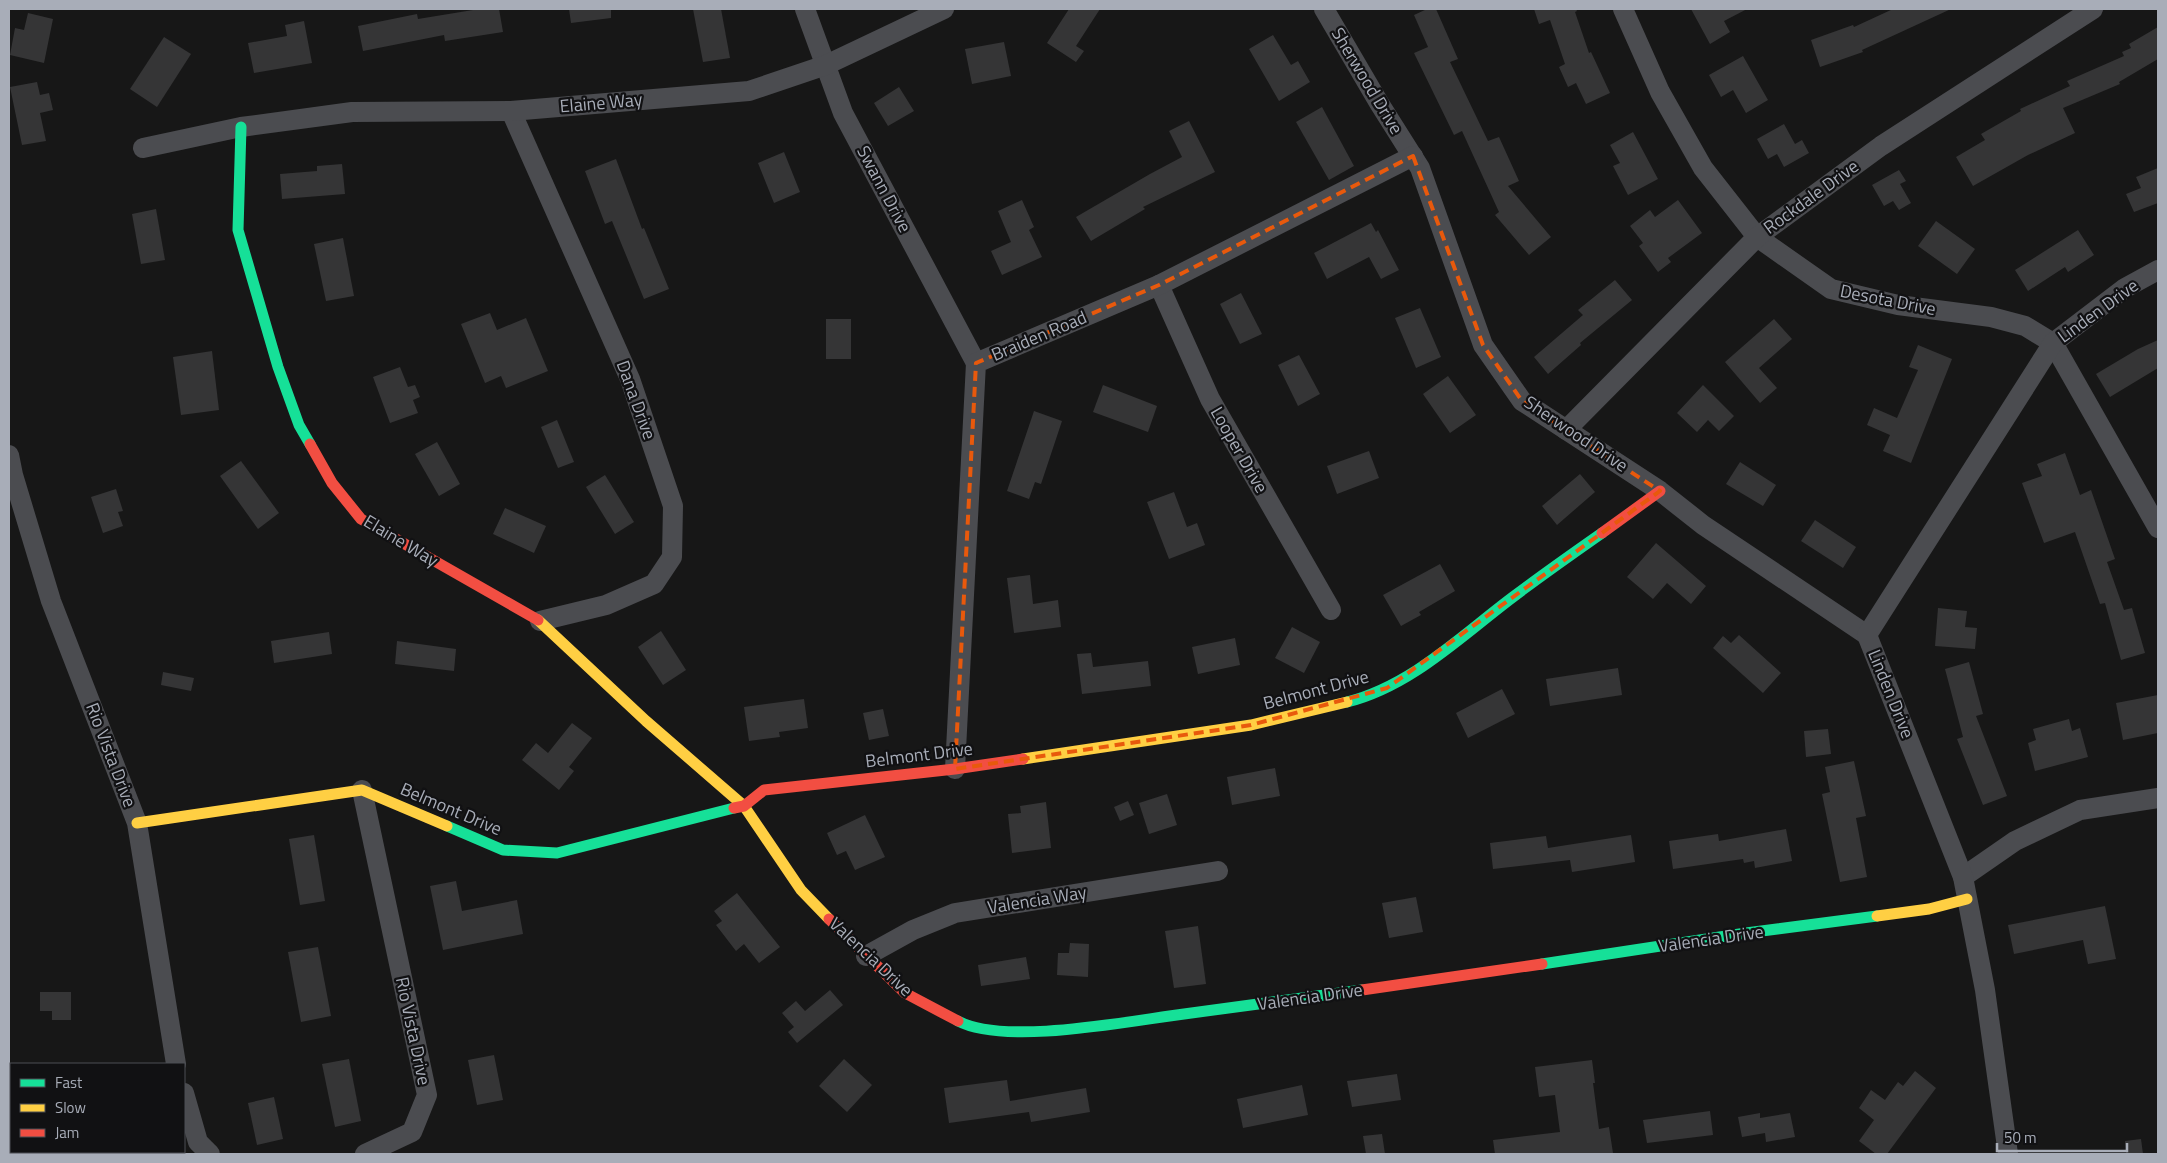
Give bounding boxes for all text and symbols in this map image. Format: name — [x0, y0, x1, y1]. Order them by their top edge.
street label: Sherwood Drive — [1325, 22, 1410, 139]
street label: Elaine Way — [558, 85, 644, 120]
street label: Swann Drive — [850, 141, 919, 237]
street label: Rockdale Drive — [1758, 153, 1864, 240]
street label: Linden Drive — [2052, 272, 2144, 349]
street label: Desota Drive — [1838, 277, 1938, 322]
street label: Braiden Road — [987, 303, 1091, 368]
street label: Dana Drive — [610, 356, 663, 443]
street label: Sherwood Drive — [1519, 389, 1634, 478]
street label: Looper Drive — [1204, 402, 1275, 498]
street label: Elaine Way — [359, 508, 444, 574]
street label: Linden Drive — [1861, 645, 1922, 742]
street label: Belmont Drive — [1260, 662, 1372, 717]
street label: Rio Vista Drive — [79, 699, 144, 811]
street label: Belmont Drive — [864, 735, 974, 774]
street label: Belmont Drive — [396, 775, 506, 842]
street label: Valencia Way — [985, 878, 1089, 921]
street label: Valencia Drive — [823, 911, 919, 1003]
street label: Valencia Drive — [1657, 918, 1765, 959]
street label: Rio Vista Drive — [389, 974, 438, 1087]
street label: Valencia Drive — [1256, 976, 1364, 1017]
legend — [10, 1063, 185, 1153]
text: Fast — [55, 1071, 83, 1094]
text: Slow — [55, 1096, 86, 1119]
scale bar — [1997, 1120, 2127, 1152]
text: Jam — [55, 1121, 79, 1144]
text: 50 m — [2004, 1126, 2037, 1149]

